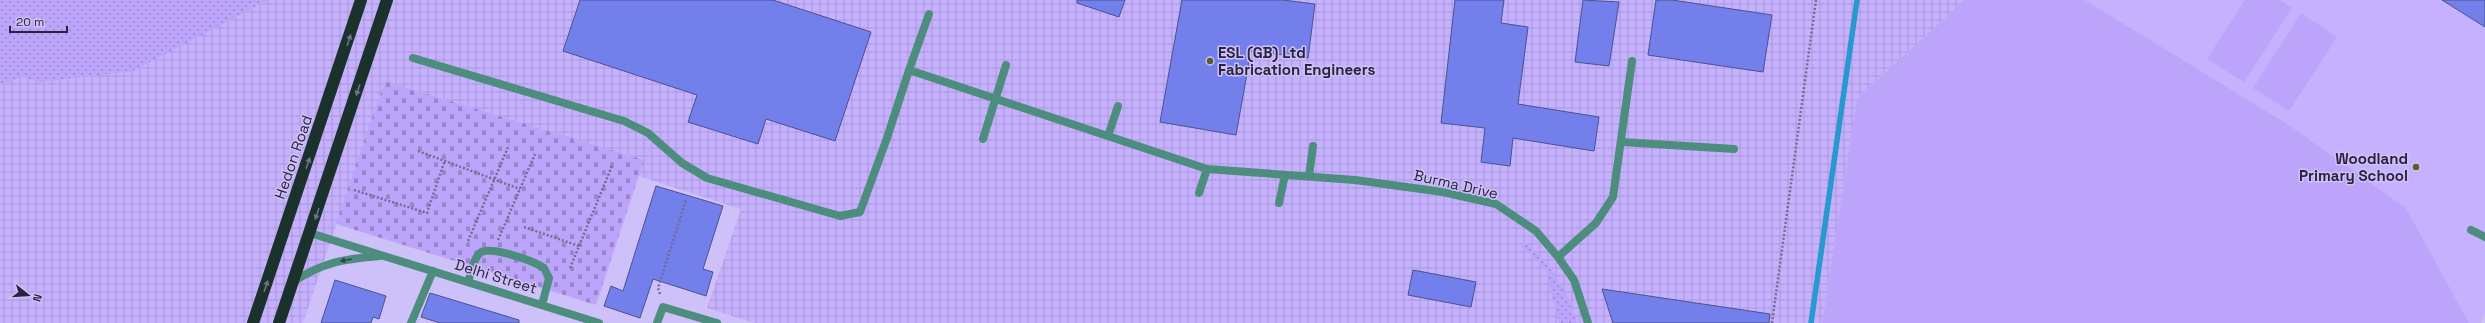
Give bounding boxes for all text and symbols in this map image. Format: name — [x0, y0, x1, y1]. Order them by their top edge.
scale bar — [10, 8, 67, 34]
text: 20 m — [16, 14, 44, 30]
one-way arrow — [346, 33, 352, 45]
place label: ESL (GB) Ltd Fabrication Engineers — [1218, 43, 1375, 79]
marker: ESL (GB) Ltd Fabrication Engineers — [1205, 56, 1215, 66]
one-way arrow — [355, 85, 361, 97]
street label: Hedon Road — [270, 113, 316, 201]
place label: Woodland Primary School — [2299, 149, 2408, 185]
one-way arrow — [305, 157, 311, 169]
marker: Woodland Primary School — [2411, 162, 2421, 172]
street label: Burma Drive — [1412, 165, 1500, 203]
one-way arrow — [314, 208, 320, 220]
street label: Delhi Street — [453, 254, 540, 298]
one-way arrow — [339, 257, 352, 263]
north arrow — [8, 275, 48, 315]
one-way arrow — [263, 280, 269, 292]
text: N — [30, 292, 45, 303]

